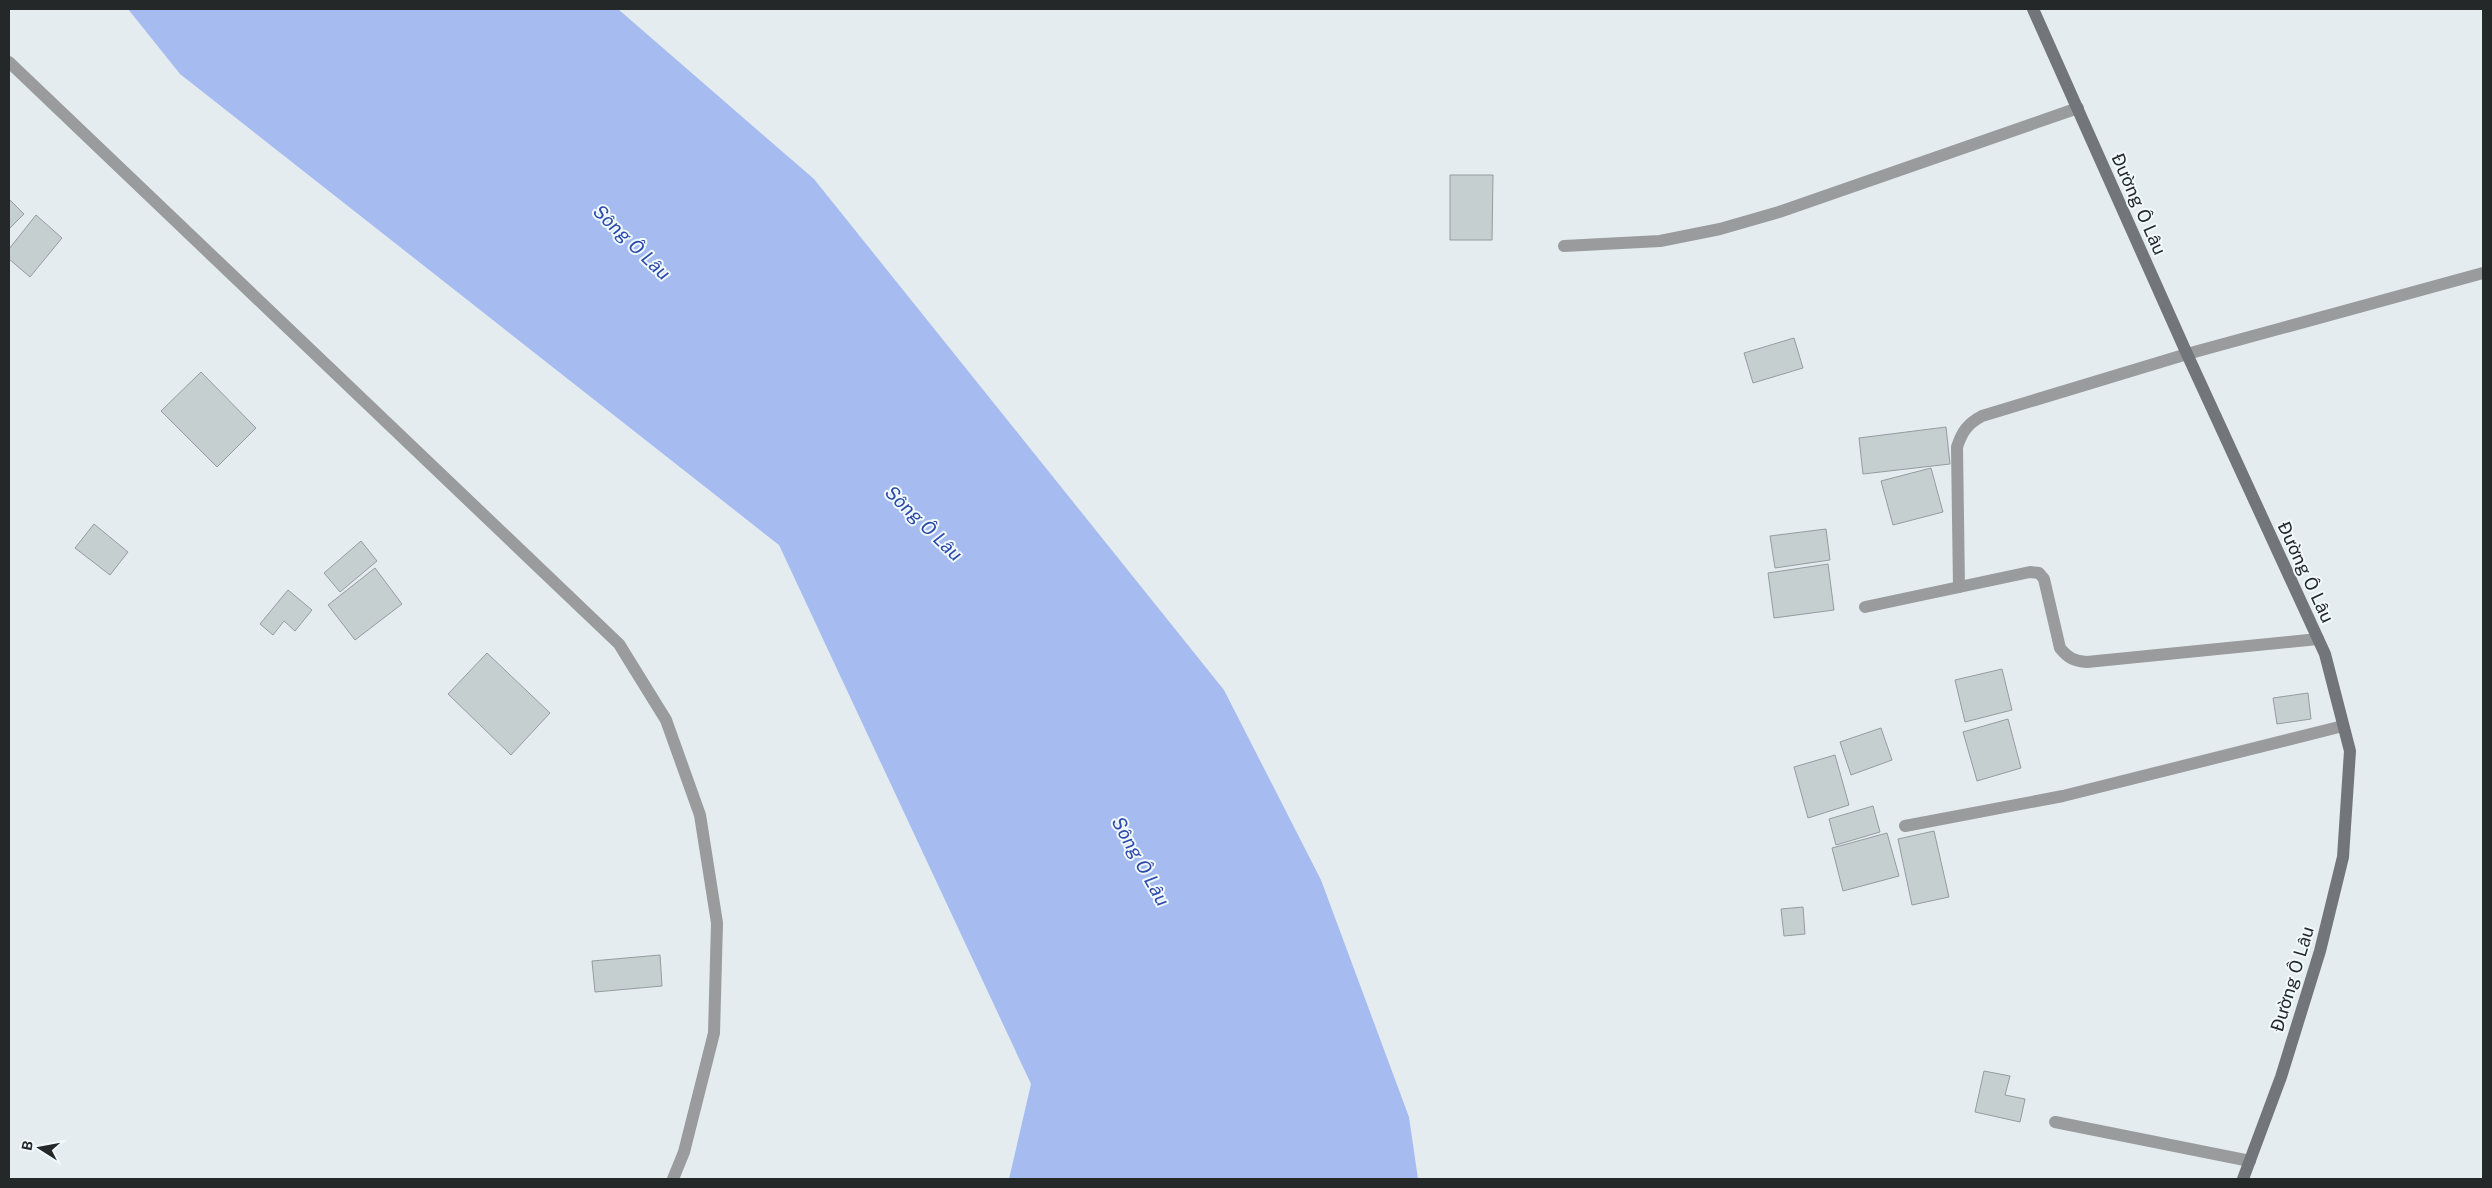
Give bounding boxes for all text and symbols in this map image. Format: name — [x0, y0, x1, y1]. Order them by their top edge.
street label: Đường Ô Lâu — [2107, 150, 2171, 258]
water label: Sông Ô Lâu — [589, 200, 675, 284]
water label: Sông Ô Lâu — [881, 481, 967, 565]
street label: Đường Ô Lâu — [2273, 518, 2339, 626]
water label: Sông Ô Lâu — [1107, 813, 1175, 909]
street label: Đường Ô Lâu — [2266, 924, 2318, 1034]
north arrow — [15, 1123, 65, 1173]
text: B — [18, 1139, 36, 1152]

